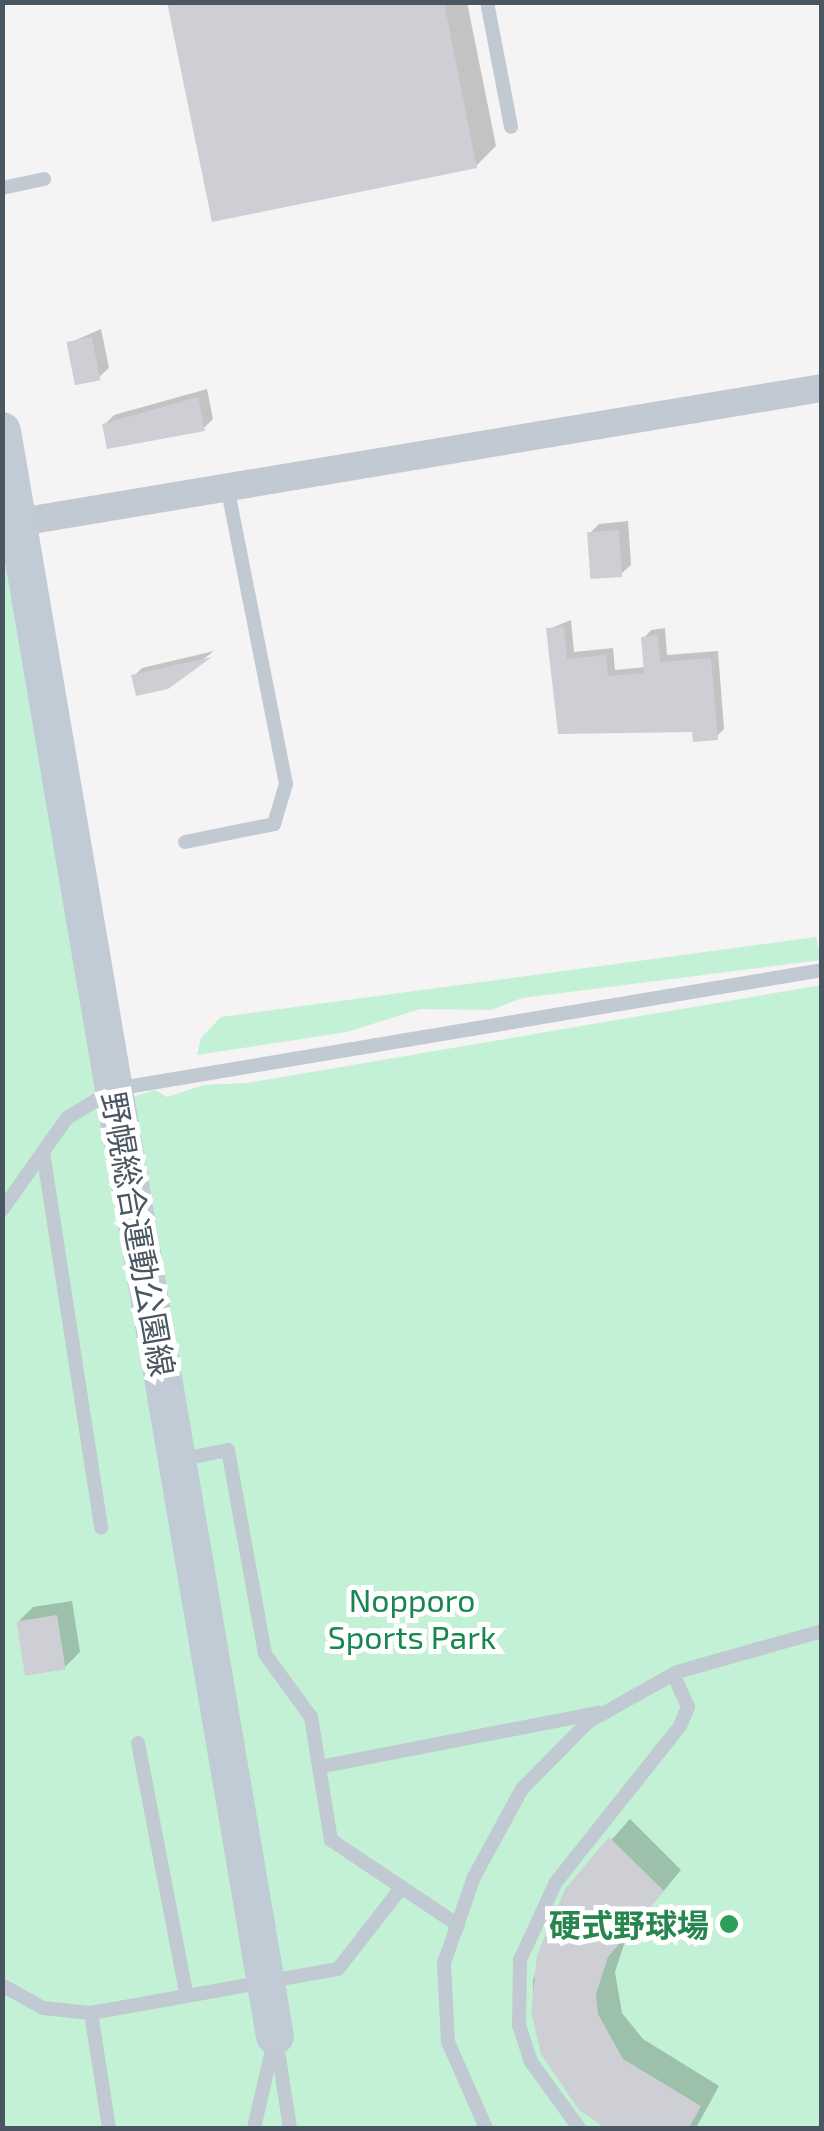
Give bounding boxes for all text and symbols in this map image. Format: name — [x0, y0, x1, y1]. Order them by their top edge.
street label: 野幌総合運動公園線 — [95, 1089, 183, 1379]
park label: Nopporo Sports Park — [328, 1581, 496, 1656]
place label: 硬式野球場 — [549, 1905, 709, 1943]
marker: 硬式野球場 — [718, 1913, 740, 1935]

